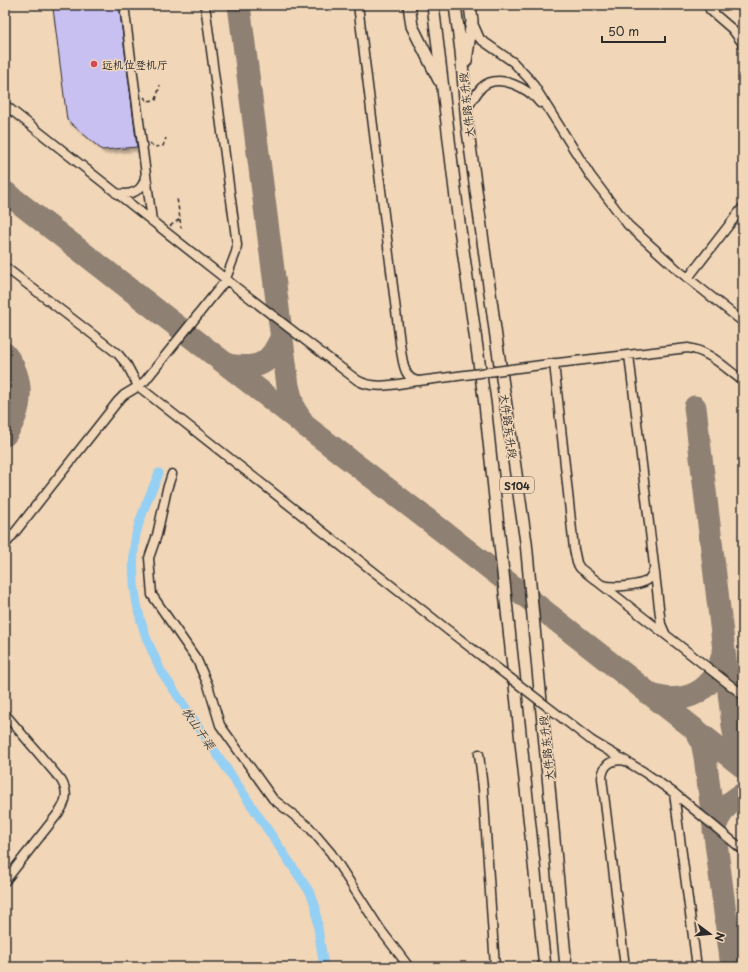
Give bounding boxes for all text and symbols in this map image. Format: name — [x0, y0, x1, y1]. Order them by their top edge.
scale bar — [602, 18, 665, 44]
text: 50 m — [608, 22, 639, 40]
place label: 远机位登机厅 — [102, 56, 168, 73]
marker: 远机位登机厅 — [89, 59, 99, 69]
street label: 大件路东升段 — [454, 71, 478, 139]
street label: 大件路东升段 — [496, 392, 522, 460]
road number: S104 — [500, 477, 534, 493]
water label: 牧山干渠 — [178, 703, 220, 754]
street label: 大件路东升段 — [534, 714, 558, 782]
north arrow — [690, 914, 730, 954]
text: N — [711, 930, 729, 944]

